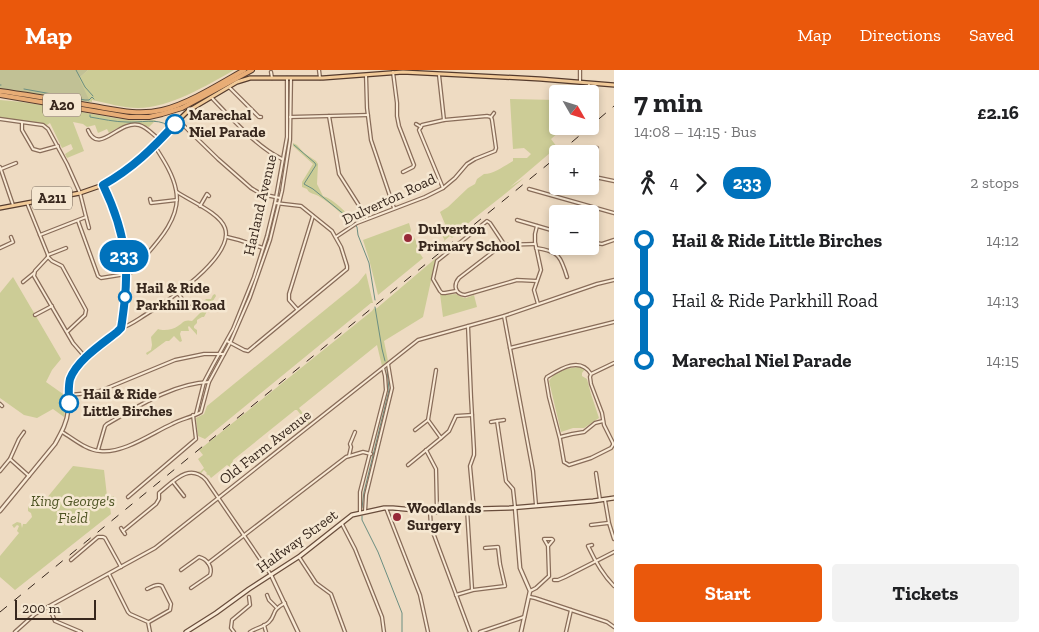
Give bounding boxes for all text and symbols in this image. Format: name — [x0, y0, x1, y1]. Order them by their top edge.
text: Map — [25, 21, 72, 50]
text: Map — [797, 24, 832, 46]
text: Directions — [860, 24, 941, 46]
text: Saved — [969, 24, 1014, 46]
north arrow — [549, 85, 599, 135]
map controls — [549, 85, 599, 255]
text: 7 min — [634, 86, 703, 119]
road number: A20 — [43, 94, 81, 116]
text: £2.16 — [977, 101, 1019, 124]
place label: Marechal Niel Parade — [189, 106, 265, 141]
marker: Marechal Niel Parade — [165, 114, 185, 134]
text: 14:08 – 14:15 · Bus — [634, 122, 757, 141]
button: + — [549, 145, 599, 195]
street label: Harland Avenue — [240, 153, 280, 257]
street label: Dulverton Road — [339, 169, 439, 229]
icon: walk — [634, 169, 662, 197]
icon: forward — [687, 169, 715, 197]
text: 233 — [733, 172, 761, 194]
text: 4 — [670, 173, 679, 192]
text: 2 stops — [970, 173, 1019, 192]
road number: A211 — [32, 186, 72, 210]
button: − — [549, 205, 599, 255]
place label: Dulverton Primary School — [418, 220, 520, 255]
text: Hail & Ride Little Birches — [672, 229, 882, 252]
text: 14:12 — [986, 231, 1019, 250]
marker: Dulverton Primary School — [402, 232, 414, 244]
line badge: 233 — [95, 240, 153, 272]
text: 233 — [110, 245, 138, 267]
place label: Hail & Ride Parkhill Road — [136, 279, 226, 314]
text: Hail & Ride Parkhill Road — [672, 289, 878, 312]
marker: Hail & Ride Parkhill Road — [118, 290, 132, 304]
text: 14:13 — [987, 291, 1019, 310]
text: Marechal Niel Parade — [672, 349, 851, 372]
text: 14:15 — [986, 351, 1019, 370]
place label: Hail & Ride Little Birches — [83, 385, 173, 420]
marker: Hail & Ride Little Birches — [59, 393, 79, 413]
street label: Old Farm Avenue — [216, 406, 314, 488]
park label: King George's Field — [31, 492, 115, 527]
place label: Woodlands Surgery — [407, 499, 481, 534]
street label: Halfway Street — [253, 505, 341, 576]
marker: Woodlands Surgery — [391, 511, 403, 523]
button: Start — [634, 564, 822, 622]
button: Tickets — [832, 564, 1019, 622]
scale bar — [15, 597, 96, 620]
text: 200 m — [22, 600, 61, 617]

